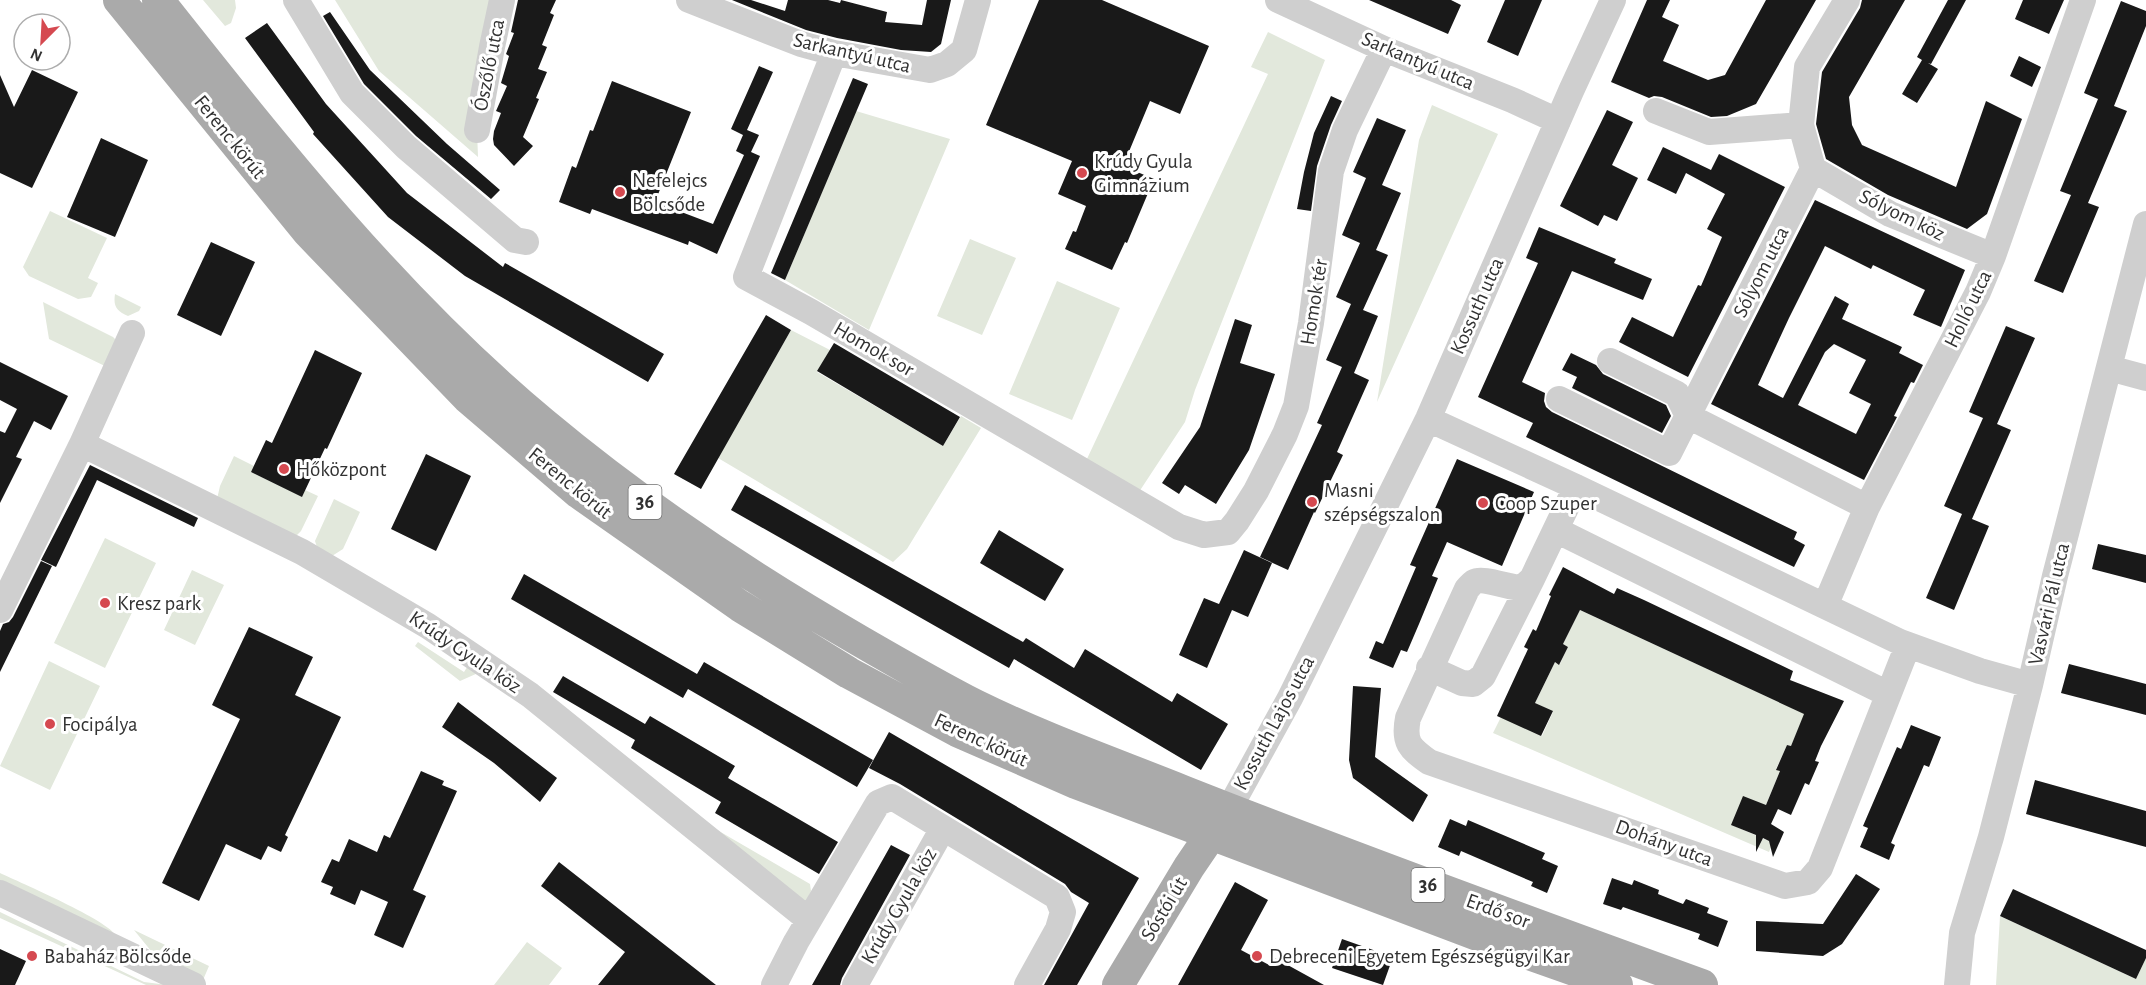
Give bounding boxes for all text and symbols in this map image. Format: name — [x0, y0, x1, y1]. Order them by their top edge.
north arrow — [12, 12, 72, 72]
street label: Ószőlő utca — [468, 16, 508, 113]
street label: Sarkantyú utca — [1359, 28, 1478, 94]
street label: Sarkantyú utca — [791, 29, 913, 77]
text: N — [28, 45, 45, 64]
street label: Ferenc körút — [190, 91, 270, 183]
place label: Krúdy Gyula Gimnázium — [1094, 151, 1193, 196]
marker: Krúdy Gyula Gimnázium — [1075, 166, 1089, 180]
place label: Nefelejcs Bölcsőde — [632, 170, 708, 215]
marker: Nefelejcs Bölcsőde — [613, 185, 627, 199]
street label: Sólyom köz — [1856, 185, 1948, 245]
street label: Sólyom utca — [1729, 223, 1793, 321]
street label: Kossuth utca — [1446, 254, 1508, 357]
street label: Homok tér — [1297, 257, 1331, 347]
street label: Holló utca — [1940, 267, 1996, 351]
street label: Homok sor — [830, 318, 918, 380]
street label: Ferenc körút — [524, 443, 616, 523]
place label: Hőközpont — [296, 459, 387, 480]
marker: Hőközpont — [277, 462, 291, 476]
place label: Masni szépségszalon — [1324, 480, 1440, 525]
road number: 36 — [628, 485, 662, 519]
place label: Coop Szuper — [1495, 493, 1597, 514]
marker: Masni szépségszalon — [1305, 495, 1319, 509]
marker: Coop Szuper — [1476, 496, 1490, 510]
street label: Vasvári Pál utca — [2025, 540, 2073, 667]
place label: Kresz park — [117, 593, 202, 614]
marker: Kresz park — [98, 596, 112, 610]
street label: Krúdy Gyula köz — [405, 607, 525, 697]
street label: Kossuth Lajos utca — [1230, 652, 1318, 794]
street label: Ferenc körút — [931, 709, 1031, 771]
place label: Focipálya — [62, 714, 138, 735]
marker: Focipálya — [43, 717, 57, 731]
street label: Dohány utca — [1613, 816, 1716, 870]
street label: Krúdy Gyula köz — [857, 844, 941, 968]
road number: 36 — [1412, 868, 1444, 902]
street label: Sóstói út — [1137, 873, 1191, 945]
street label: Erdő sor — [1463, 890, 1533, 932]
place label: Babaház Bölcsőde — [44, 946, 192, 967]
place label: Debreceni Egyetem Egészségügyi Kar — [1269, 946, 1570, 967]
marker: Babaház Bölcsőde — [25, 949, 39, 963]
marker: Debreceni Egyetem Egészségügyi Kar — [1250, 949, 1264, 963]

